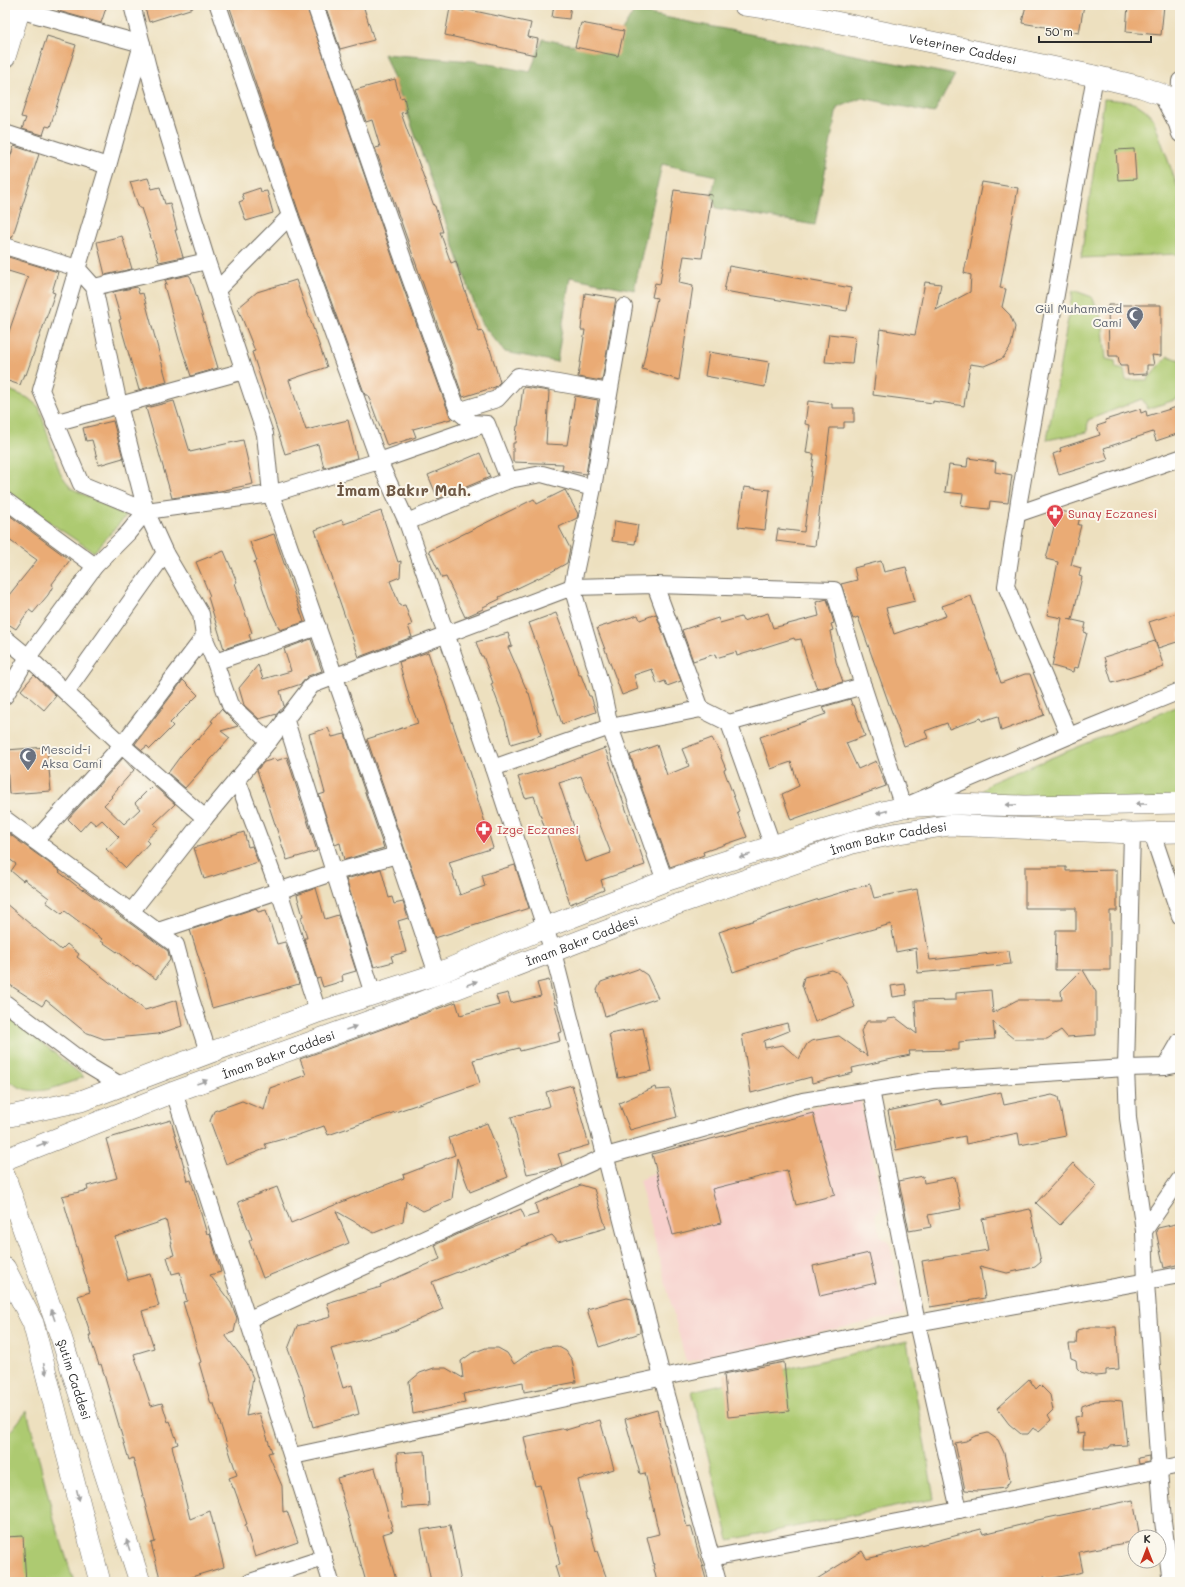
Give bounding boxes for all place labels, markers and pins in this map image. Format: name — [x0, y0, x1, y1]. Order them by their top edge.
place label: Gül Muhammed Cami — [1035, 300, 1122, 330]
mosque icon: Gül Muhammed Cami — [1125, 305, 1145, 330]
pharmacy icon: Sunay Eczanesi — [1045, 503, 1065, 528]
place label: Sunay Eczanesi — [1068, 505, 1157, 521]
place label: Mescid-i Aksa Cami — [41, 741, 102, 771]
mosque icon: Mescid-i Aksa Cami — [18, 746, 38, 771]
pharmacy icon: Izge Eczanesi — [474, 819, 494, 844]
place label: Izge Eczanesi — [497, 821, 579, 837]

